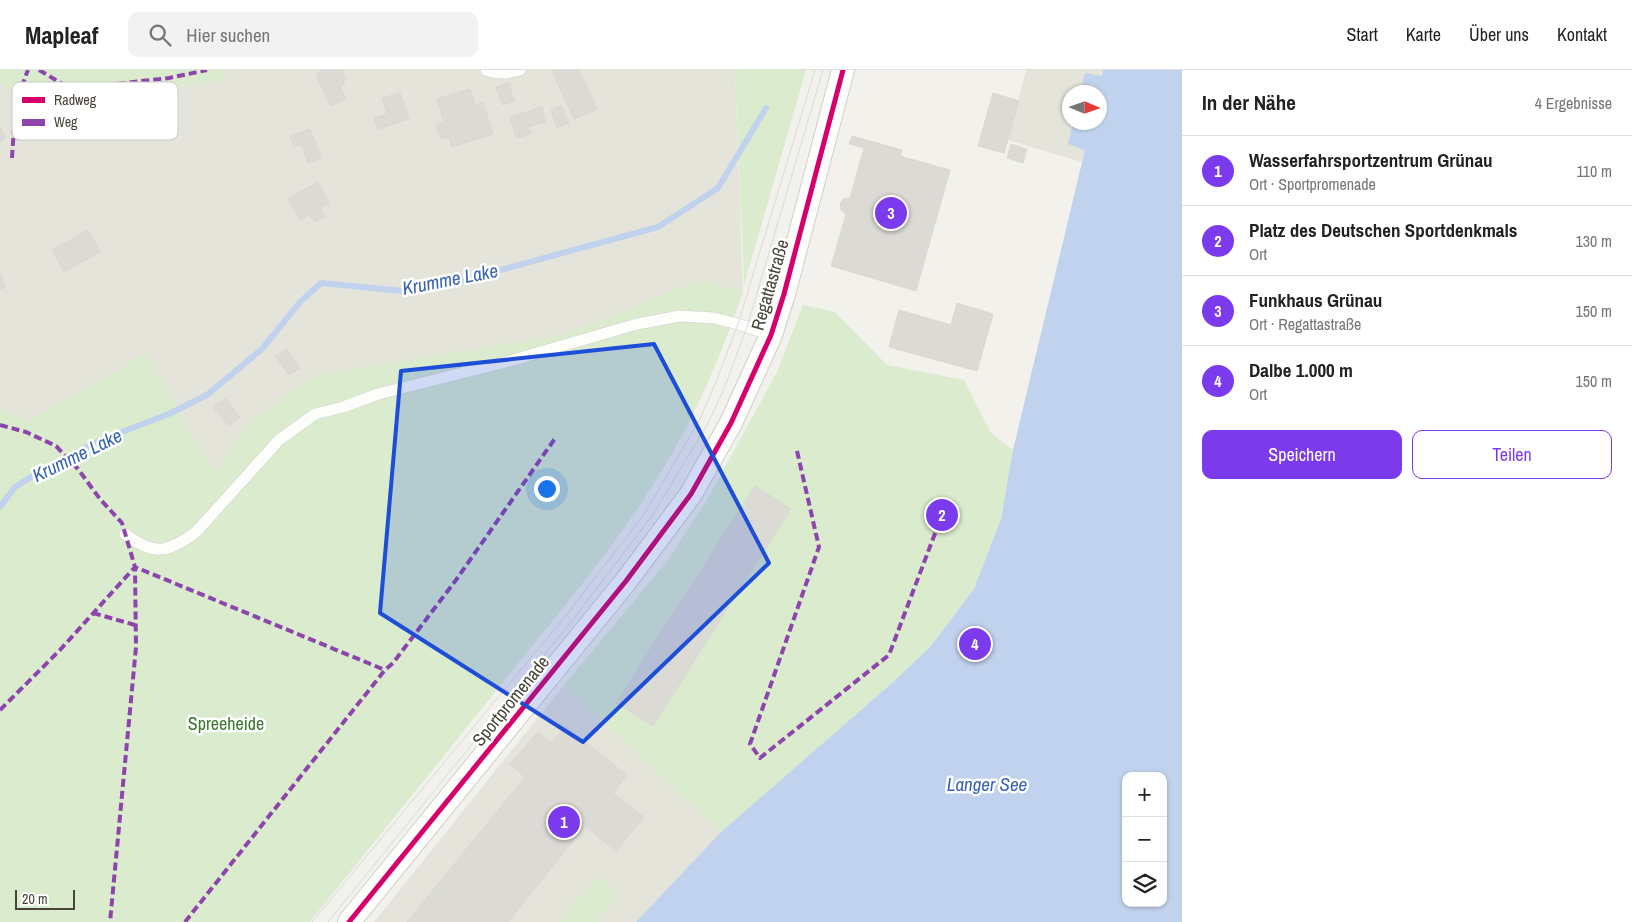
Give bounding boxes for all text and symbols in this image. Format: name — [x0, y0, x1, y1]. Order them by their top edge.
search box — [128, 12, 478, 57]
text: Mapleaf — [25, 19, 98, 51]
icon: search — [146, 21, 174, 49]
text: Hier suchen — [186, 22, 270, 48]
text: Start — [1347, 22, 1378, 47]
text: Karte — [1406, 22, 1441, 47]
text: Über uns — [1469, 22, 1529, 47]
text: Kontakt — [1557, 22, 1607, 47]
legend — [12, 82, 178, 140]
north arrow — [1062, 85, 1107, 130]
text: In der Nähe — [1202, 88, 1296, 117]
text: Radweg — [54, 91, 97, 109]
text: 4 Ergebnisse — [1535, 92, 1612, 114]
text: Weg — [54, 113, 78, 131]
text: Wasserfahrsportzentrum Grünau — [1249, 147, 1493, 173]
text: 1 — [1214, 160, 1222, 182]
text: 110 m — [1576, 160, 1612, 182]
text: Ort · Sportpromenade — [1249, 173, 1376, 195]
pin: 3 — [875, 194, 907, 232]
text: Platz des Deutschen Sportdenkmals — [1249, 217, 1517, 243]
text: 2 — [1214, 230, 1222, 252]
text: 130 m — [1576, 230, 1612, 252]
street label: Regattastraße — [745, 236, 794, 333]
text: Ort — [1249, 243, 1267, 265]
water label: Krumme Lake — [400, 257, 500, 301]
text: Funkhaus Grünau — [1249, 287, 1382, 313]
text: 3 — [1214, 300, 1222, 322]
text: 150 m — [1576, 300, 1612, 322]
text: Ort · Regattastraße — [1249, 313, 1361, 335]
text: Dalbe 1.000 m — [1249, 357, 1353, 383]
text: 4 — [1214, 370, 1222, 392]
text: 150 m — [1576, 370, 1612, 392]
text: Ort — [1249, 383, 1267, 405]
water label: Krumme Lake — [28, 422, 126, 488]
button: Speichern — [1202, 430, 1402, 479]
button: Teilen — [1412, 430, 1612, 479]
your location — [534, 476, 560, 502]
pin: 2 — [926, 496, 958, 534]
pin: 4 — [959, 625, 991, 663]
street label: Sportpromenade — [466, 650, 555, 751]
park label: Spreeheide — [188, 711, 264, 736]
water label: Langer See — [947, 771, 1027, 797]
map controls — [1122, 772, 1167, 907]
button: + — [1122, 772, 1167, 817]
pin: 1 — [548, 803, 580, 841]
button: − — [1122, 817, 1167, 862]
button: layers — [1122, 862, 1167, 907]
scale bar — [15, 887, 75, 910]
text: 20 m — [22, 890, 48, 908]

